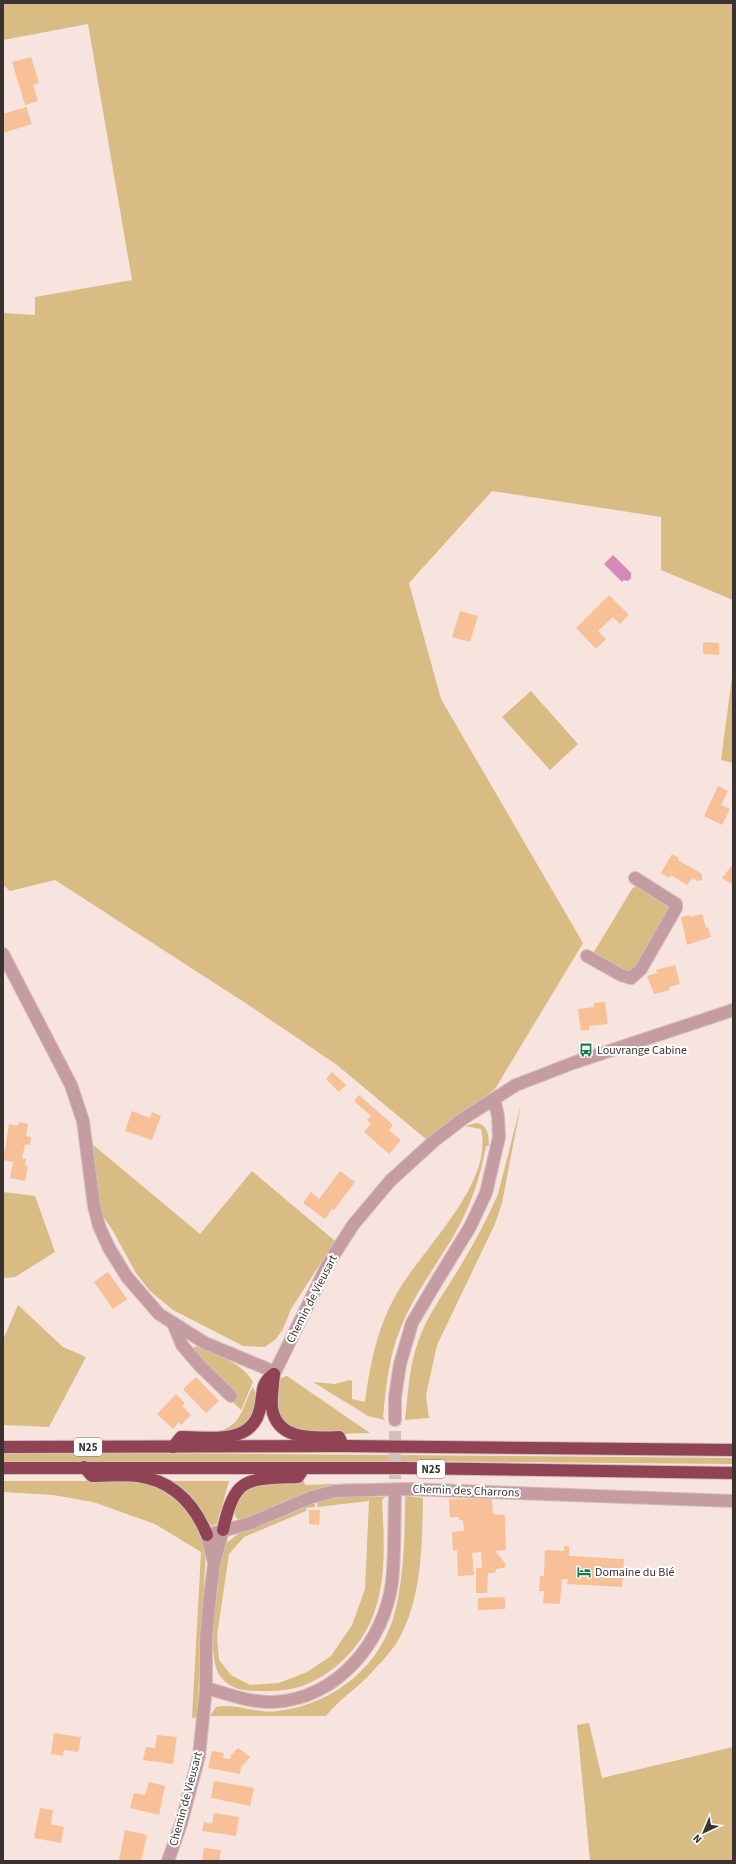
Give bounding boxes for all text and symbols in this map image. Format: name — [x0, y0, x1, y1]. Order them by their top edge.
bus stop icon: Louvrange Cabine — [578, 1042, 594, 1058]
place label: Louvrange Cabine — [597, 1042, 687, 1059]
street label: Chemin de Vieusart — [282, 1252, 342, 1346]
road number: N25 — [74, 1438, 102, 1456]
road number: N25 — [417, 1460, 445, 1478]
street label: Chemin des Charrons — [412, 1481, 520, 1501]
hotel icon: Domaine du Blé — [576, 1564, 592, 1580]
place label: Domaine du Blé — [595, 1564, 674, 1581]
street label: Chemin de Vieusart — [165, 1750, 207, 1848]
north arrow — [684, 1812, 724, 1852]
text: N — [690, 1831, 705, 1847]

